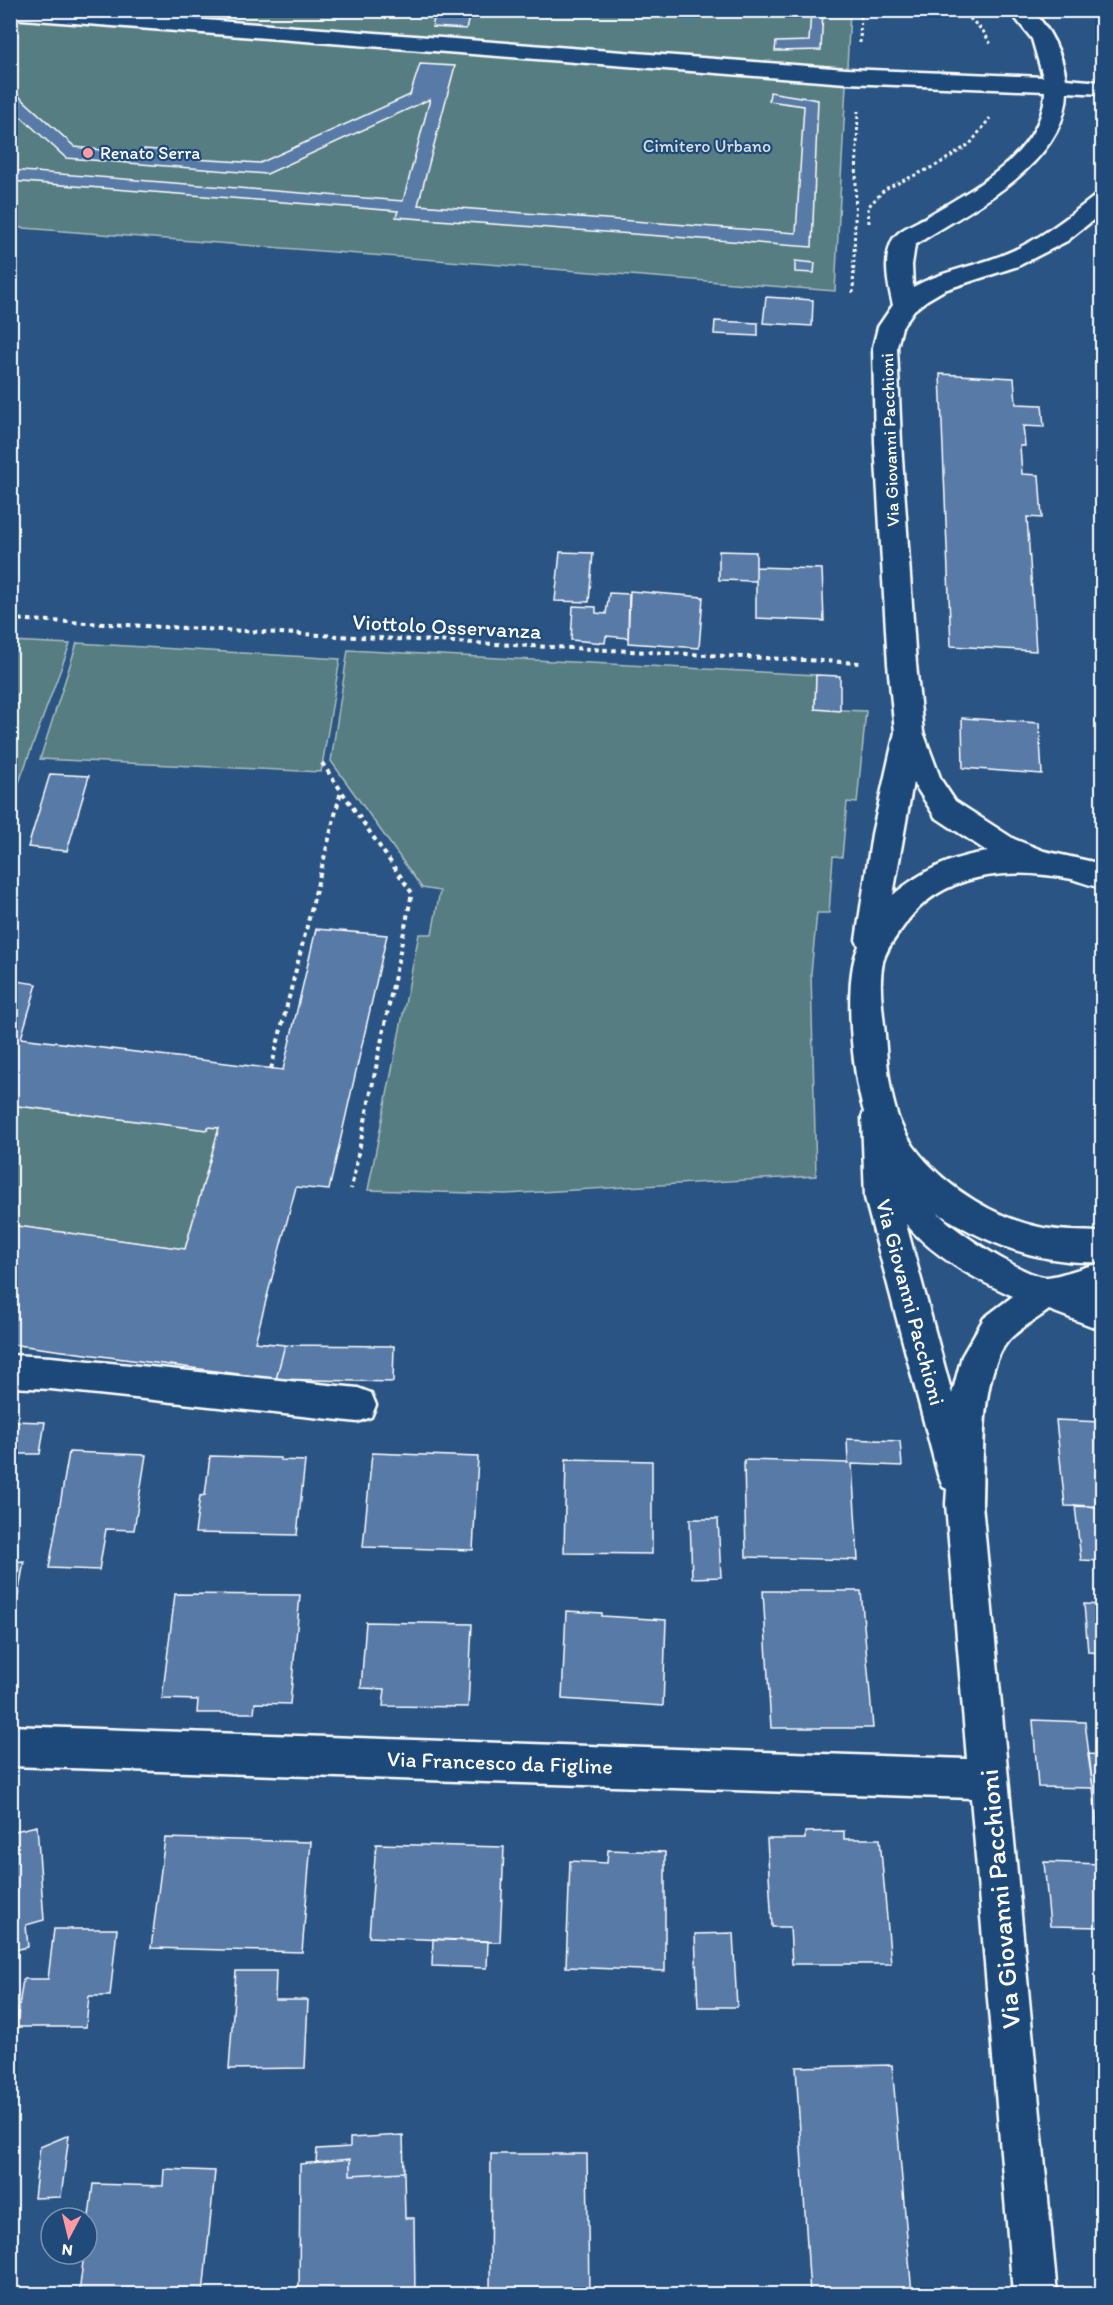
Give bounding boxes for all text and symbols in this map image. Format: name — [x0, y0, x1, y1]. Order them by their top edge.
park label: Cimitero Urbano — [643, 135, 771, 157]
place label: Renato Serra — [100, 142, 200, 164]
marker: Renato Serra — [81, 146, 95, 160]
street label: Via Giovanni Pacchioni — [876, 353, 904, 527]
street label: Viottolo Osservanza — [352, 608, 543, 645]
street label: Via Giovanni Pacchioni — [870, 1196, 951, 1408]
street label: Via Francesco da Figline — [387, 1745, 613, 1780]
street label: Via Giovanni Pacchioni — [972, 1768, 1027, 2030]
north arrow — [39, 2206, 99, 2266]
text: N — [61, 2240, 74, 2260]

